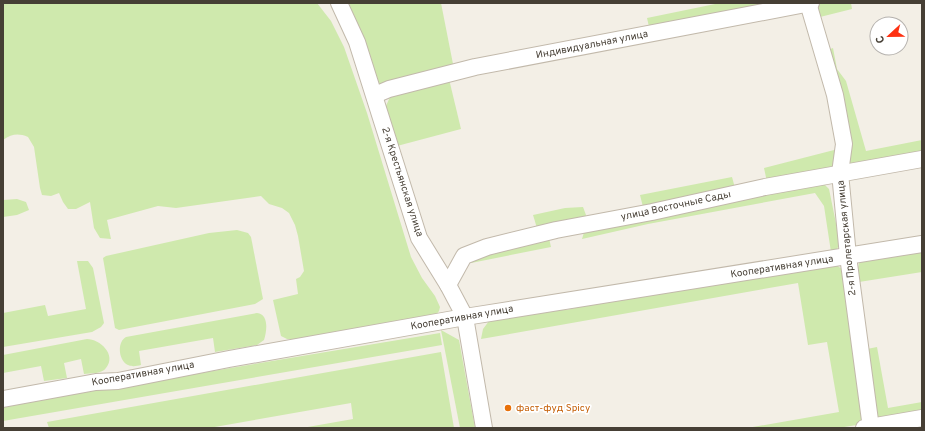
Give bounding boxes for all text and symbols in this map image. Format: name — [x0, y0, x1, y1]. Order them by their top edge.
north arrow — [869, 16, 909, 56]
street label: Индивидуальная улица — [535, 28, 649, 62]
text: С — [873, 33, 888, 45]
street label: 2-я Крестьянская улица — [378, 125, 426, 239]
street label: 2-я Пролетарская улица — [834, 180, 860, 296]
street label: улица Восточные Сады — [620, 188, 732, 224]
street label: Кооперативная улица — [730, 252, 834, 282]
street label: Кооперативная улица — [410, 303, 514, 333]
street label: Кооперативная улица — [91, 359, 195, 389]
place label: фаст-фуд Spicy — [516, 402, 590, 415]
marker: фаст-фуд Spicy — [503, 403, 513, 413]

